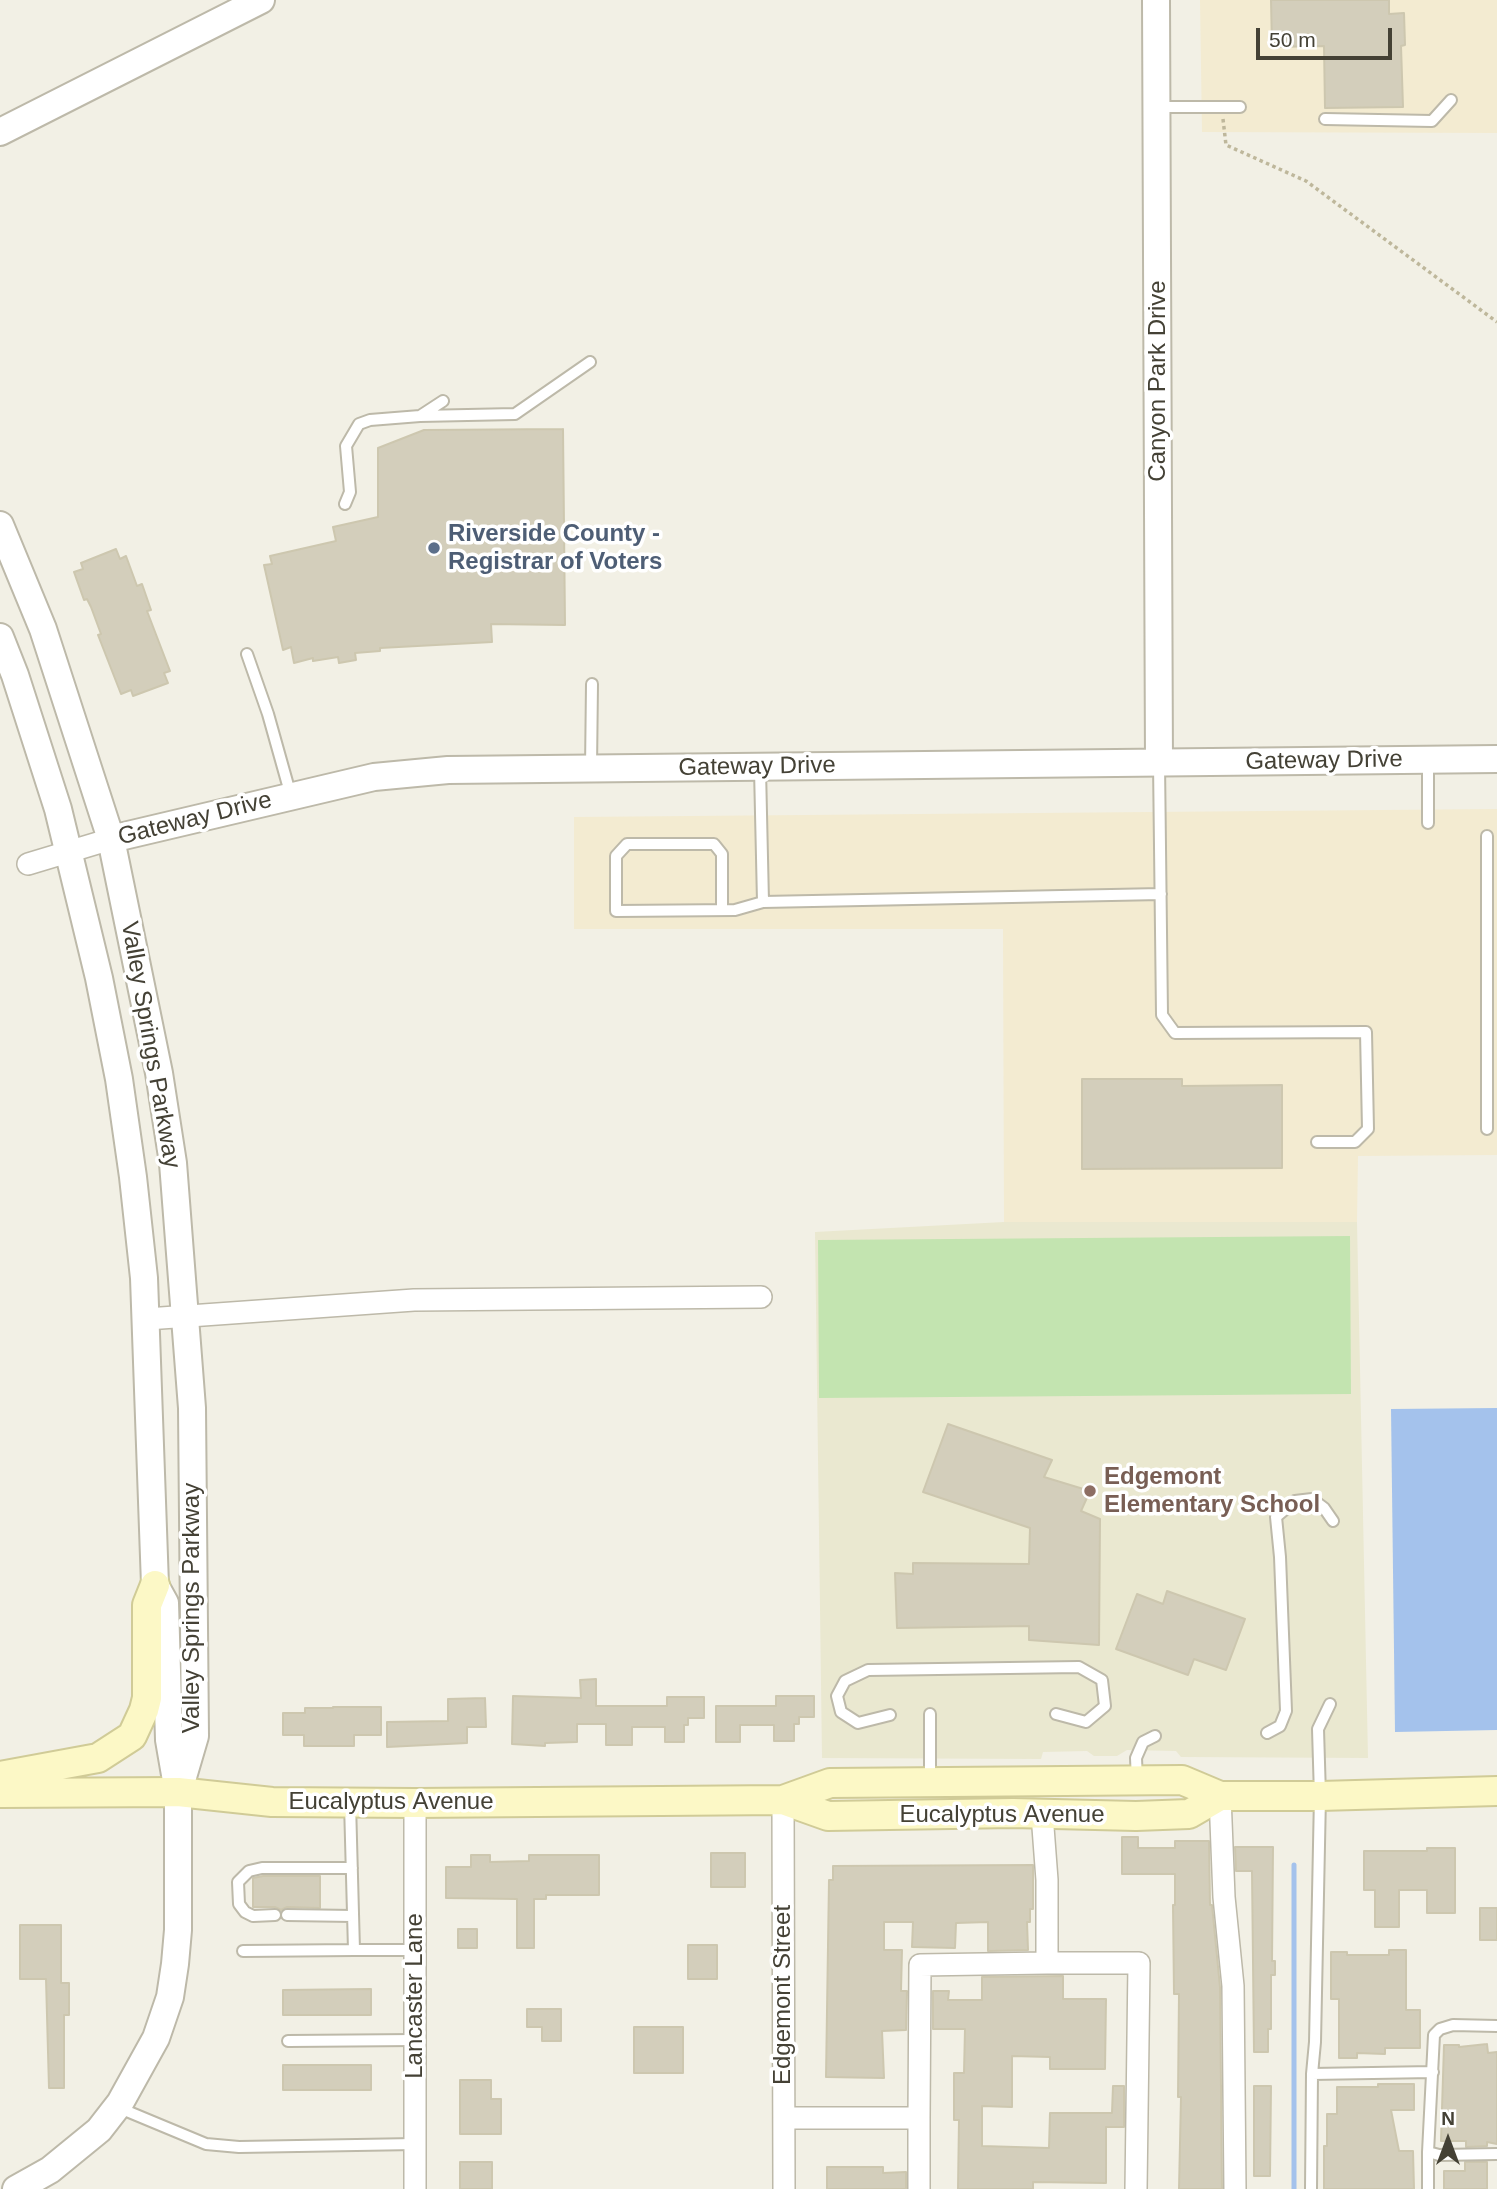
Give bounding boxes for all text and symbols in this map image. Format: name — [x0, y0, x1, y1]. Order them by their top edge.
scale bar — [1259, 14, 1396, 58]
text: 50 m — [1269, 28, 1316, 51]
street label: Canyon Park Drive — [1144, 280, 1172, 482]
place label: Riverside County - Registrar of Voters — [448, 520, 662, 576]
marker: Riverside County - Registrar of Voters — [426, 540, 442, 556]
street label: Gateway Drive — [1245, 745, 1403, 777]
street label: Gateway Drive — [678, 751, 836, 783]
street label: Gateway Drive — [115, 786, 275, 852]
street label: Valley Springs Parkway — [114, 919, 186, 1171]
place label: Edgemont Elementary School — [1104, 1463, 1320, 1519]
street label: Valley Springs Parkway — [178, 1483, 206, 1733]
marker: Edgemont Elementary School — [1082, 1483, 1098, 1499]
street label: Eucalyptus Avenue — [288, 1788, 494, 1816]
street label: Eucalyptus Avenue — [899, 1801, 1105, 1829]
street label: Edgemont Street — [769, 1905, 797, 2085]
street label: Lancaster Lane — [401, 1913, 429, 2079]
north arrow — [1413, 2105, 1483, 2175]
text: N — [1441, 2108, 1455, 2129]

